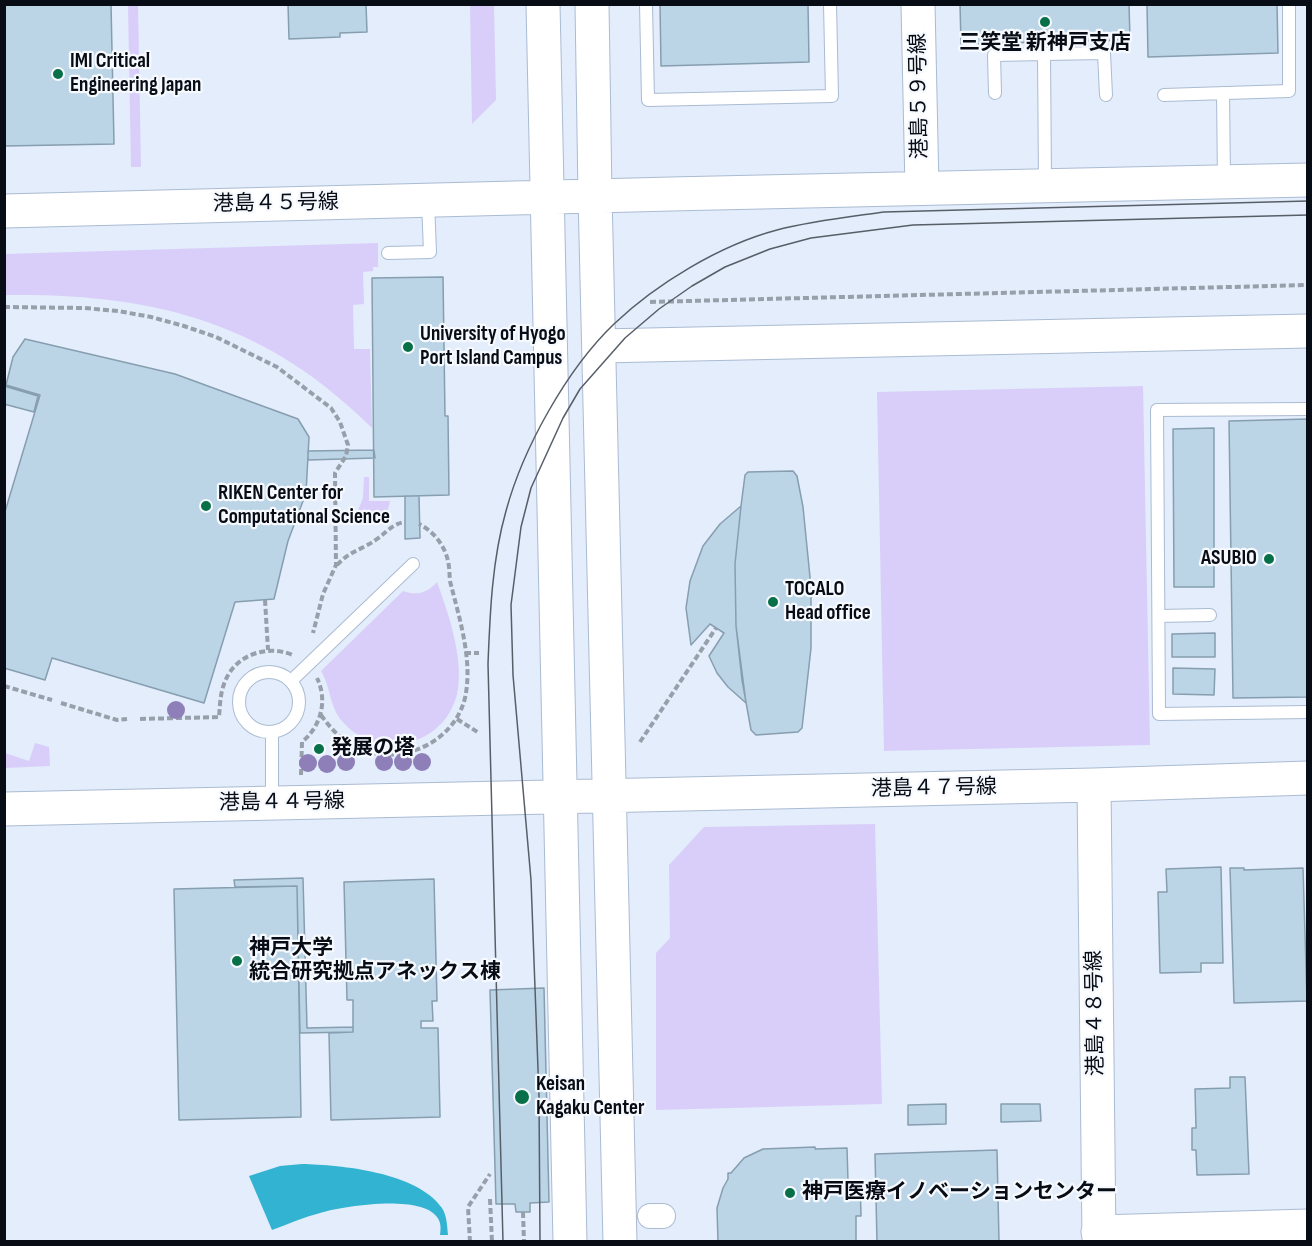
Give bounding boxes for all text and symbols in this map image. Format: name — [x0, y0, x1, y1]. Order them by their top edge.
marker: 三笑堂 新神戸支店 — [1038, 15, 1052, 29]
place label: 三笑堂 新神戸支店 — [959, 31, 1131, 57]
street label: 港島５９号線 — [906, 33, 934, 159]
place label: IMI Critical Engineering Japan — [70, 49, 201, 99]
marker: IMI Critical Engineering Japan — [51, 67, 65, 81]
street label: 港島４５号線 — [213, 190, 339, 218]
place label: University of Hyogo Port Island Campus — [420, 322, 566, 372]
marker: University of Hyogo Port Island Campus — [401, 340, 415, 354]
place label: RIKEN Center for Computational Science — [218, 481, 390, 531]
marker: RIKEN Center for Computational Science — [199, 499, 213, 513]
place label: ASUBIO — [1201, 546, 1257, 572]
marker: ASUBIO — [1262, 552, 1276, 566]
place label: TOCALO Head office — [785, 577, 871, 627]
marker: TOCALO Head office — [766, 595, 780, 609]
place label: 発展の塔 — [331, 736, 415, 762]
marker: 発展の塔 — [312, 742, 326, 756]
street label: 港島４７号線 — [871, 775, 997, 803]
street label: 港島４４号線 — [219, 789, 345, 817]
place label: 神戸大学 統合研究拠点アネックス棟 — [249, 936, 501, 986]
street label: 港島４８号線 — [1082, 950, 1110, 1076]
marker: 神戸大学 統合研究拠点アネックス棟 — [230, 954, 244, 968]
place label: Keisan Kagaku Center — [536, 1072, 645, 1122]
marker: Keisan Kagaku Center — [513, 1088, 531, 1106]
place label: 神戸医療イノベーションセンター — [802, 1180, 1117, 1206]
marker: 神戸医療イノベーションセンター — [783, 1186, 797, 1200]

